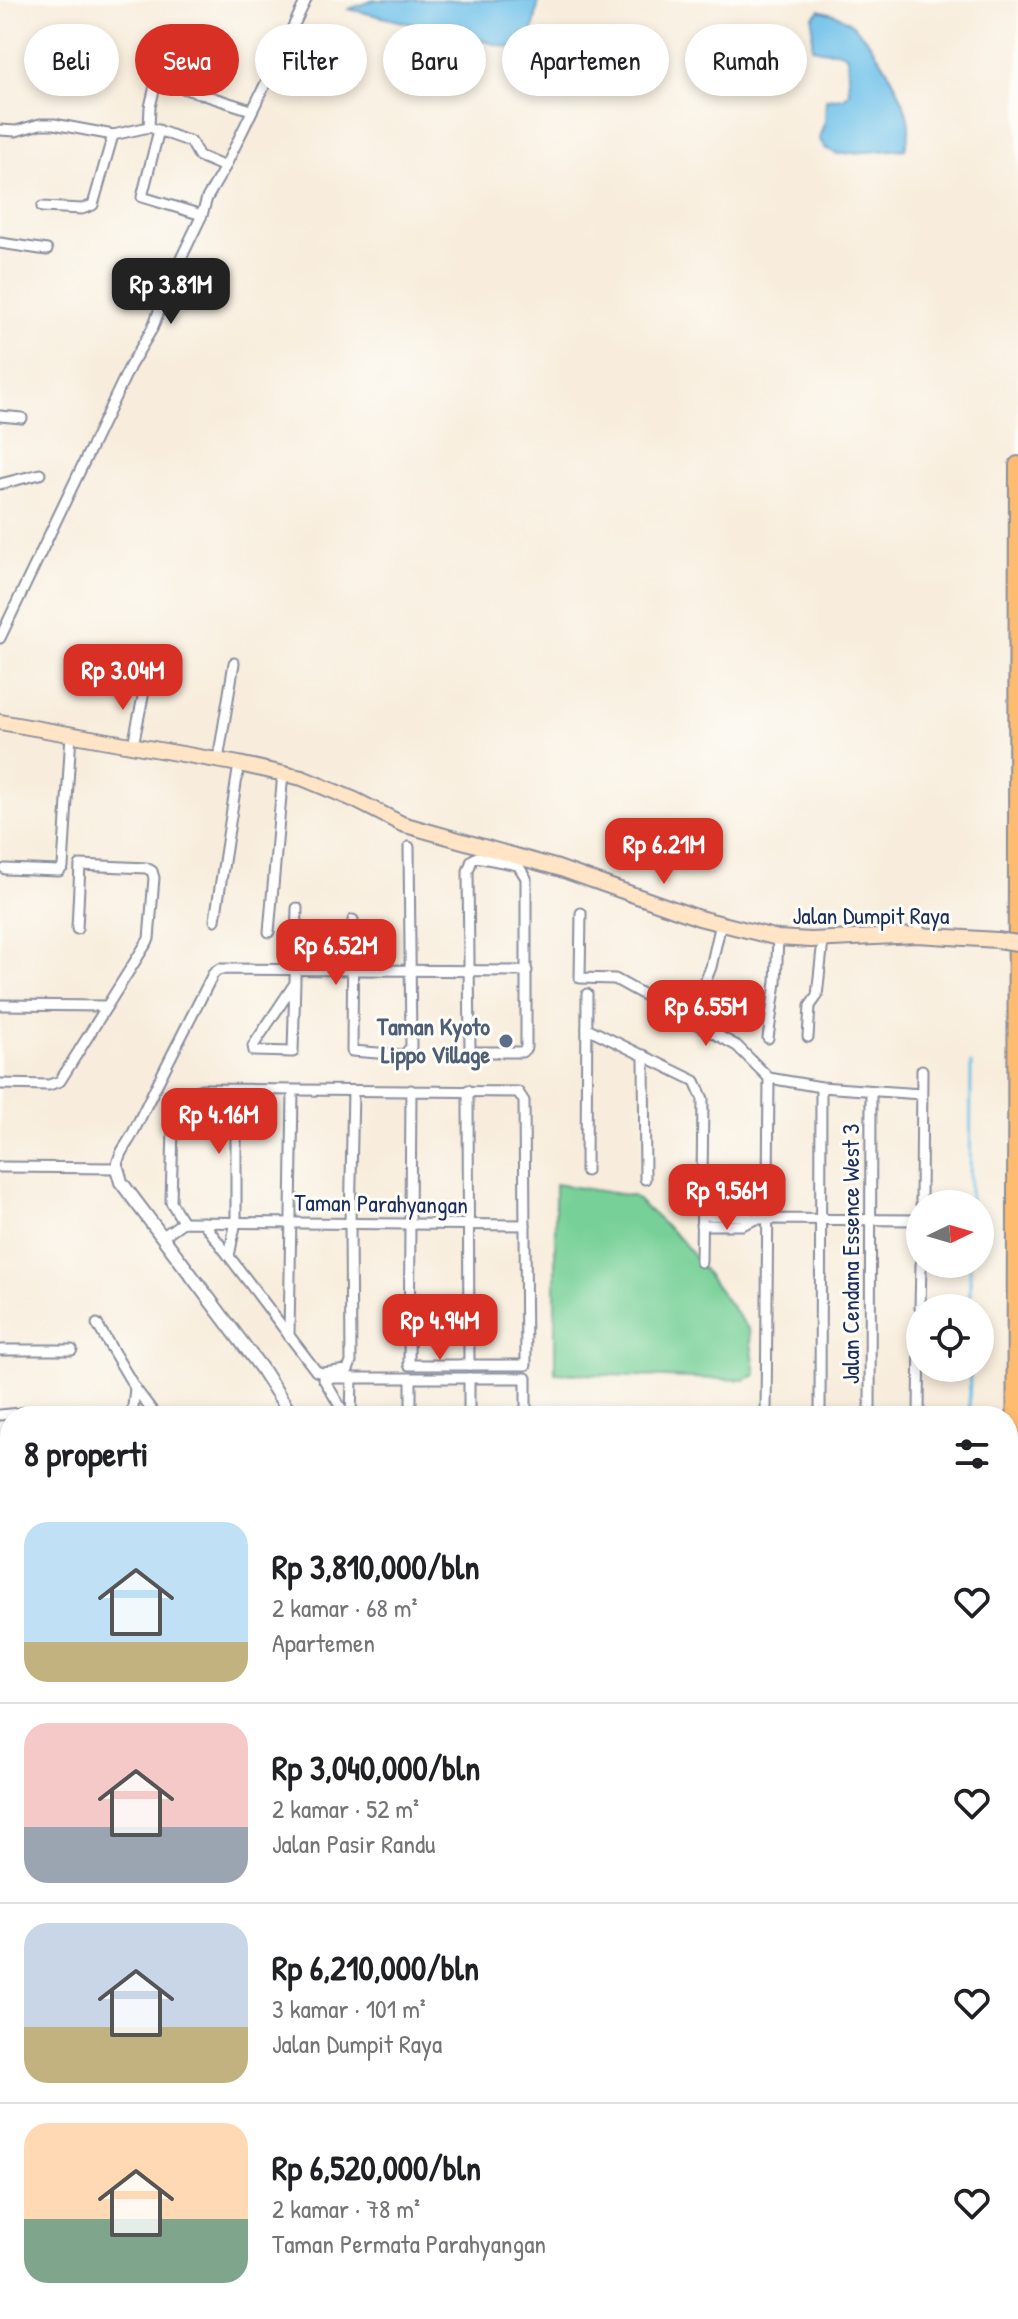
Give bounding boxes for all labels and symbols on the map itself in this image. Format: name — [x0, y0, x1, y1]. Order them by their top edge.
pin: Rp 3.81M — [88, 258, 254, 326]
pin: Rp 3.04M — [40, 644, 206, 712]
pin: Rp 6.21M — [581, 818, 747, 886]
street label: Jalan Dumpit Raya — [792, 899, 950, 931]
pin: Rp 6.52M — [253, 919, 419, 987]
pin: Rp 6.55M — [623, 980, 789, 1048]
place label: Taman Kyoto Lippo Village — [376, 1010, 490, 1071]
marker: Taman Kyoto Lippo Village — [497, 1032, 515, 1050]
pin: Rp 4.16M — [136, 1088, 302, 1156]
street label: Jalan Cendana Essence West 3 — [834, 1124, 866, 1384]
pin: Rp 9.56M — [644, 1164, 810, 1232]
street label: Taman Parahyangan — [294, 1185, 468, 1221]
north arrow — [906, 1190, 994, 1278]
pin: Rp 4.94M — [357, 1294, 523, 1362]

